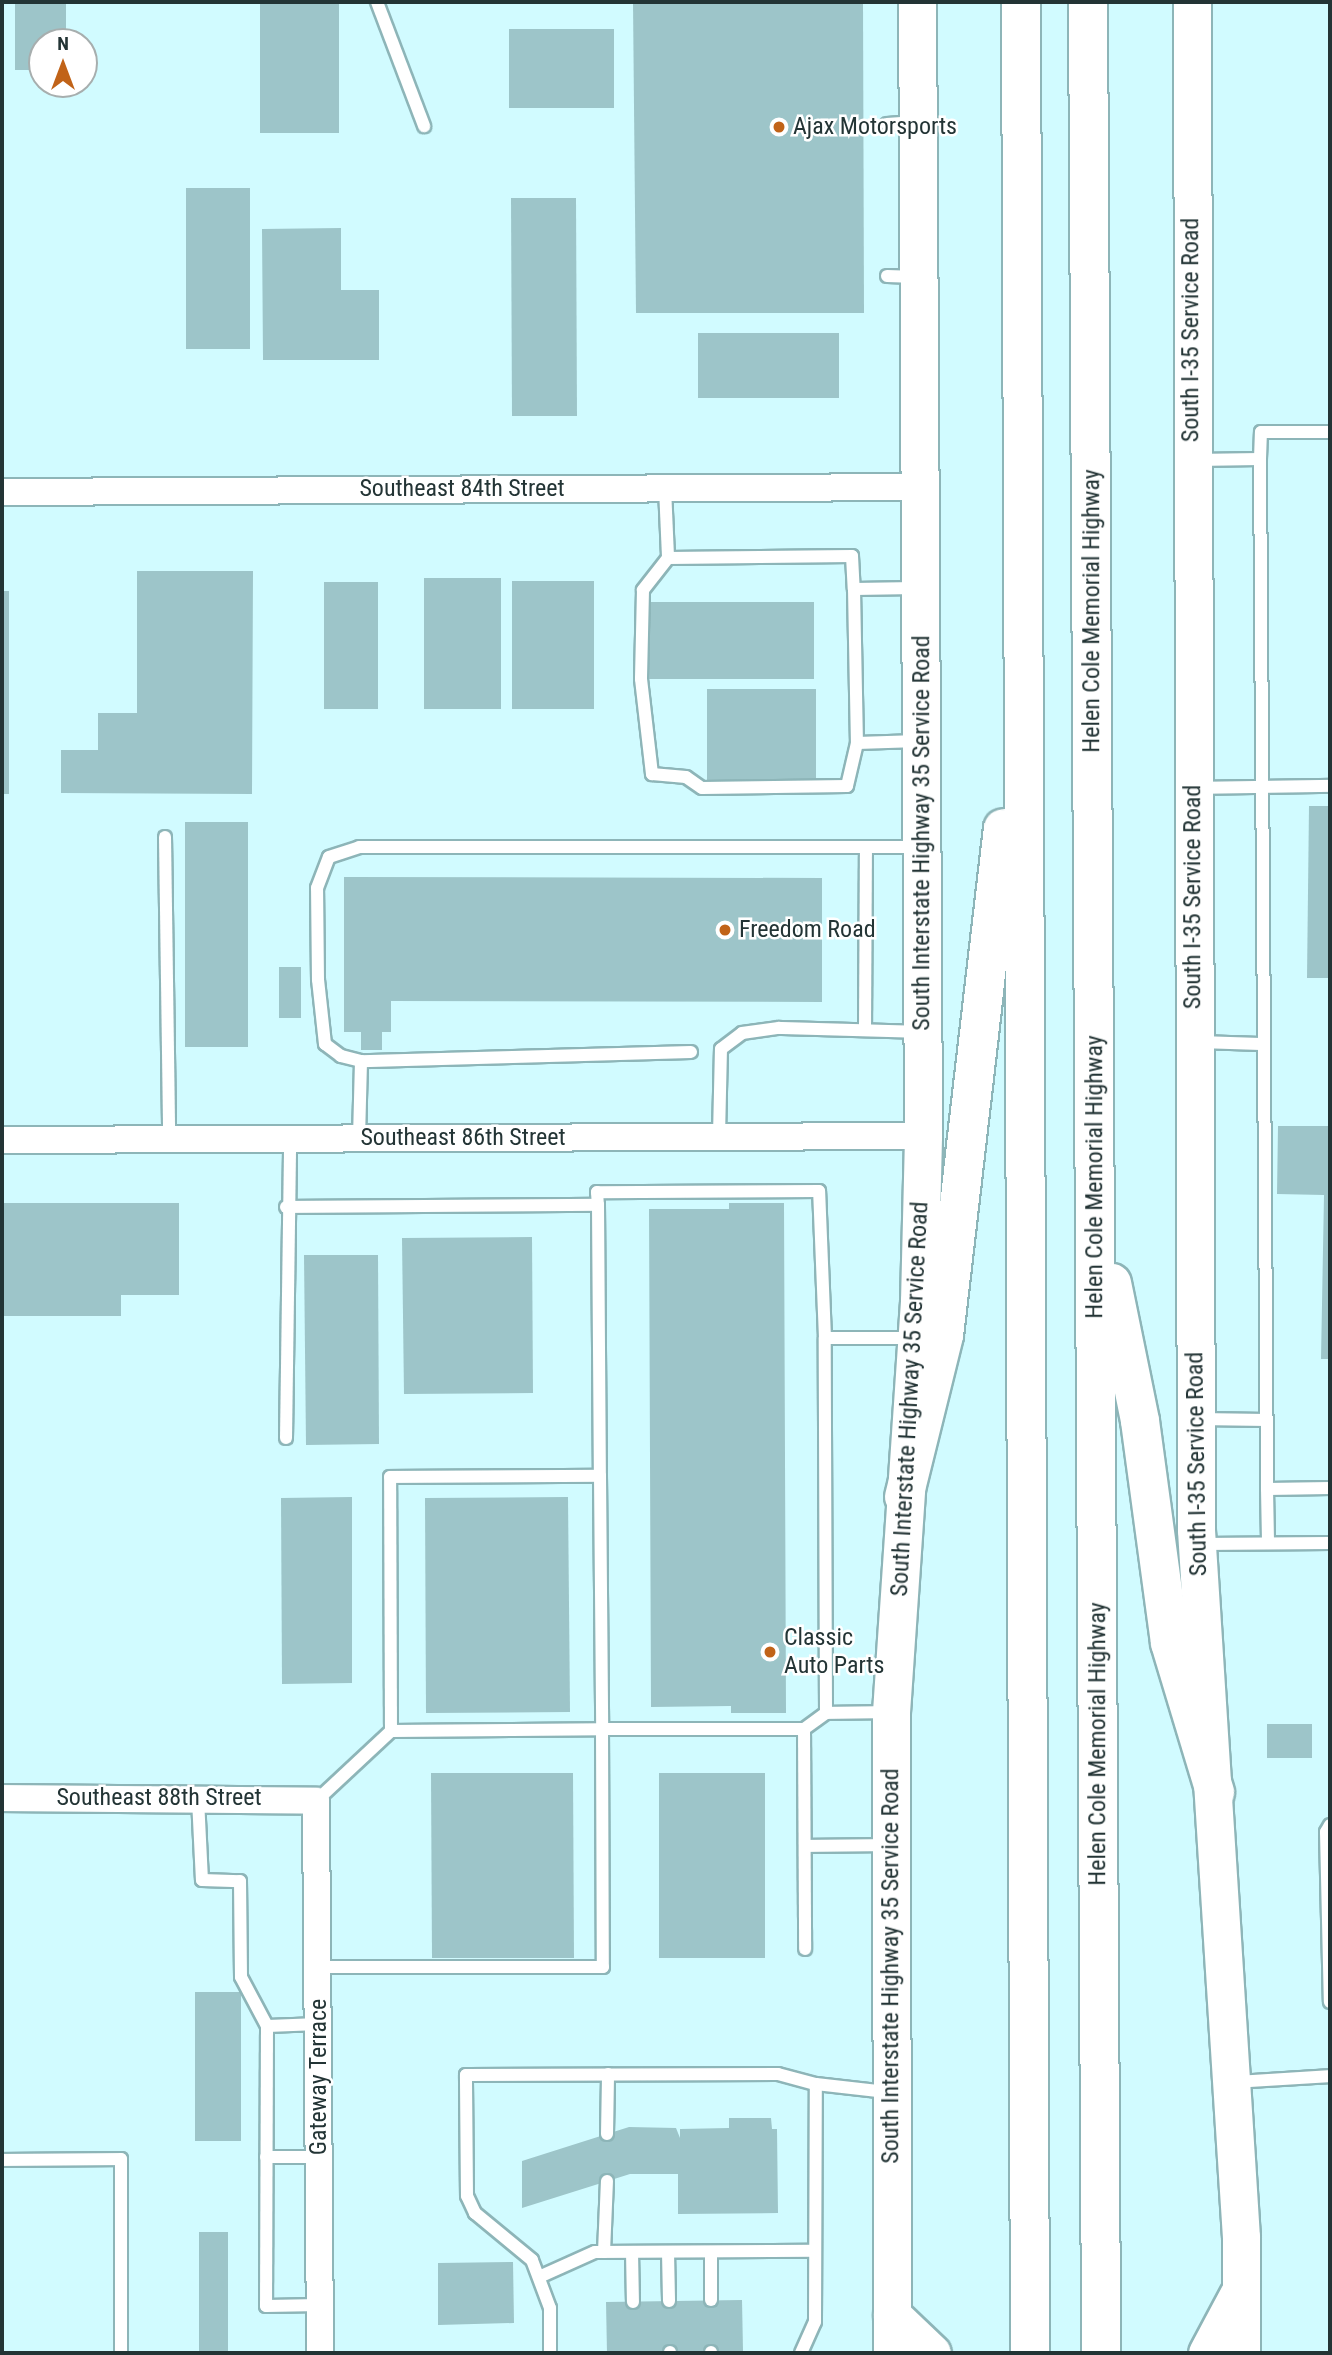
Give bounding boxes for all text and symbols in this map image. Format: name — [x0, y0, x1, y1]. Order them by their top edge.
north arrow — [28, 28, 98, 98]
text: N — [57, 32, 69, 55]
place label: Ajax Motorsports — [793, 113, 957, 141]
marker: Ajax Motorsports — [771, 119, 787, 135]
street label: South I-35 Service Road — [1177, 218, 1205, 442]
street label: Helen Cole Memorial Highway — [1078, 469, 1106, 753]
street label: Southeast 84th Street — [359, 475, 565, 503]
street label: South Interstate Highway 35 Service Road — [908, 635, 936, 1031]
street label: South I-35 Service Road — [1179, 785, 1207, 1009]
place label: Freedom Road — [739, 916, 876, 944]
marker: Freedom Road — [717, 922, 733, 938]
street label: Helen Cole Memorial Highway — [1081, 1035, 1109, 1319]
street label: Southeast 86th Street — [360, 1124, 566, 1152]
street label: South Interstate Highway 35 Service Road — [885, 1201, 935, 1597]
street label: South I-35 Service Road — [1181, 1352, 1213, 1576]
street label: Helen Cole Memorial Highway — [1084, 1602, 1112, 1886]
place label: Classic Auto Parts — [784, 1624, 884, 1680]
marker: Classic Auto Parts — [762, 1644, 778, 1660]
street label: South Interstate Highway 35 Service Road — [877, 1768, 905, 2164]
street label: Southeast 88th Street — [56, 1784, 262, 1812]
street label: Gateway Terrace — [305, 1998, 333, 2156]

